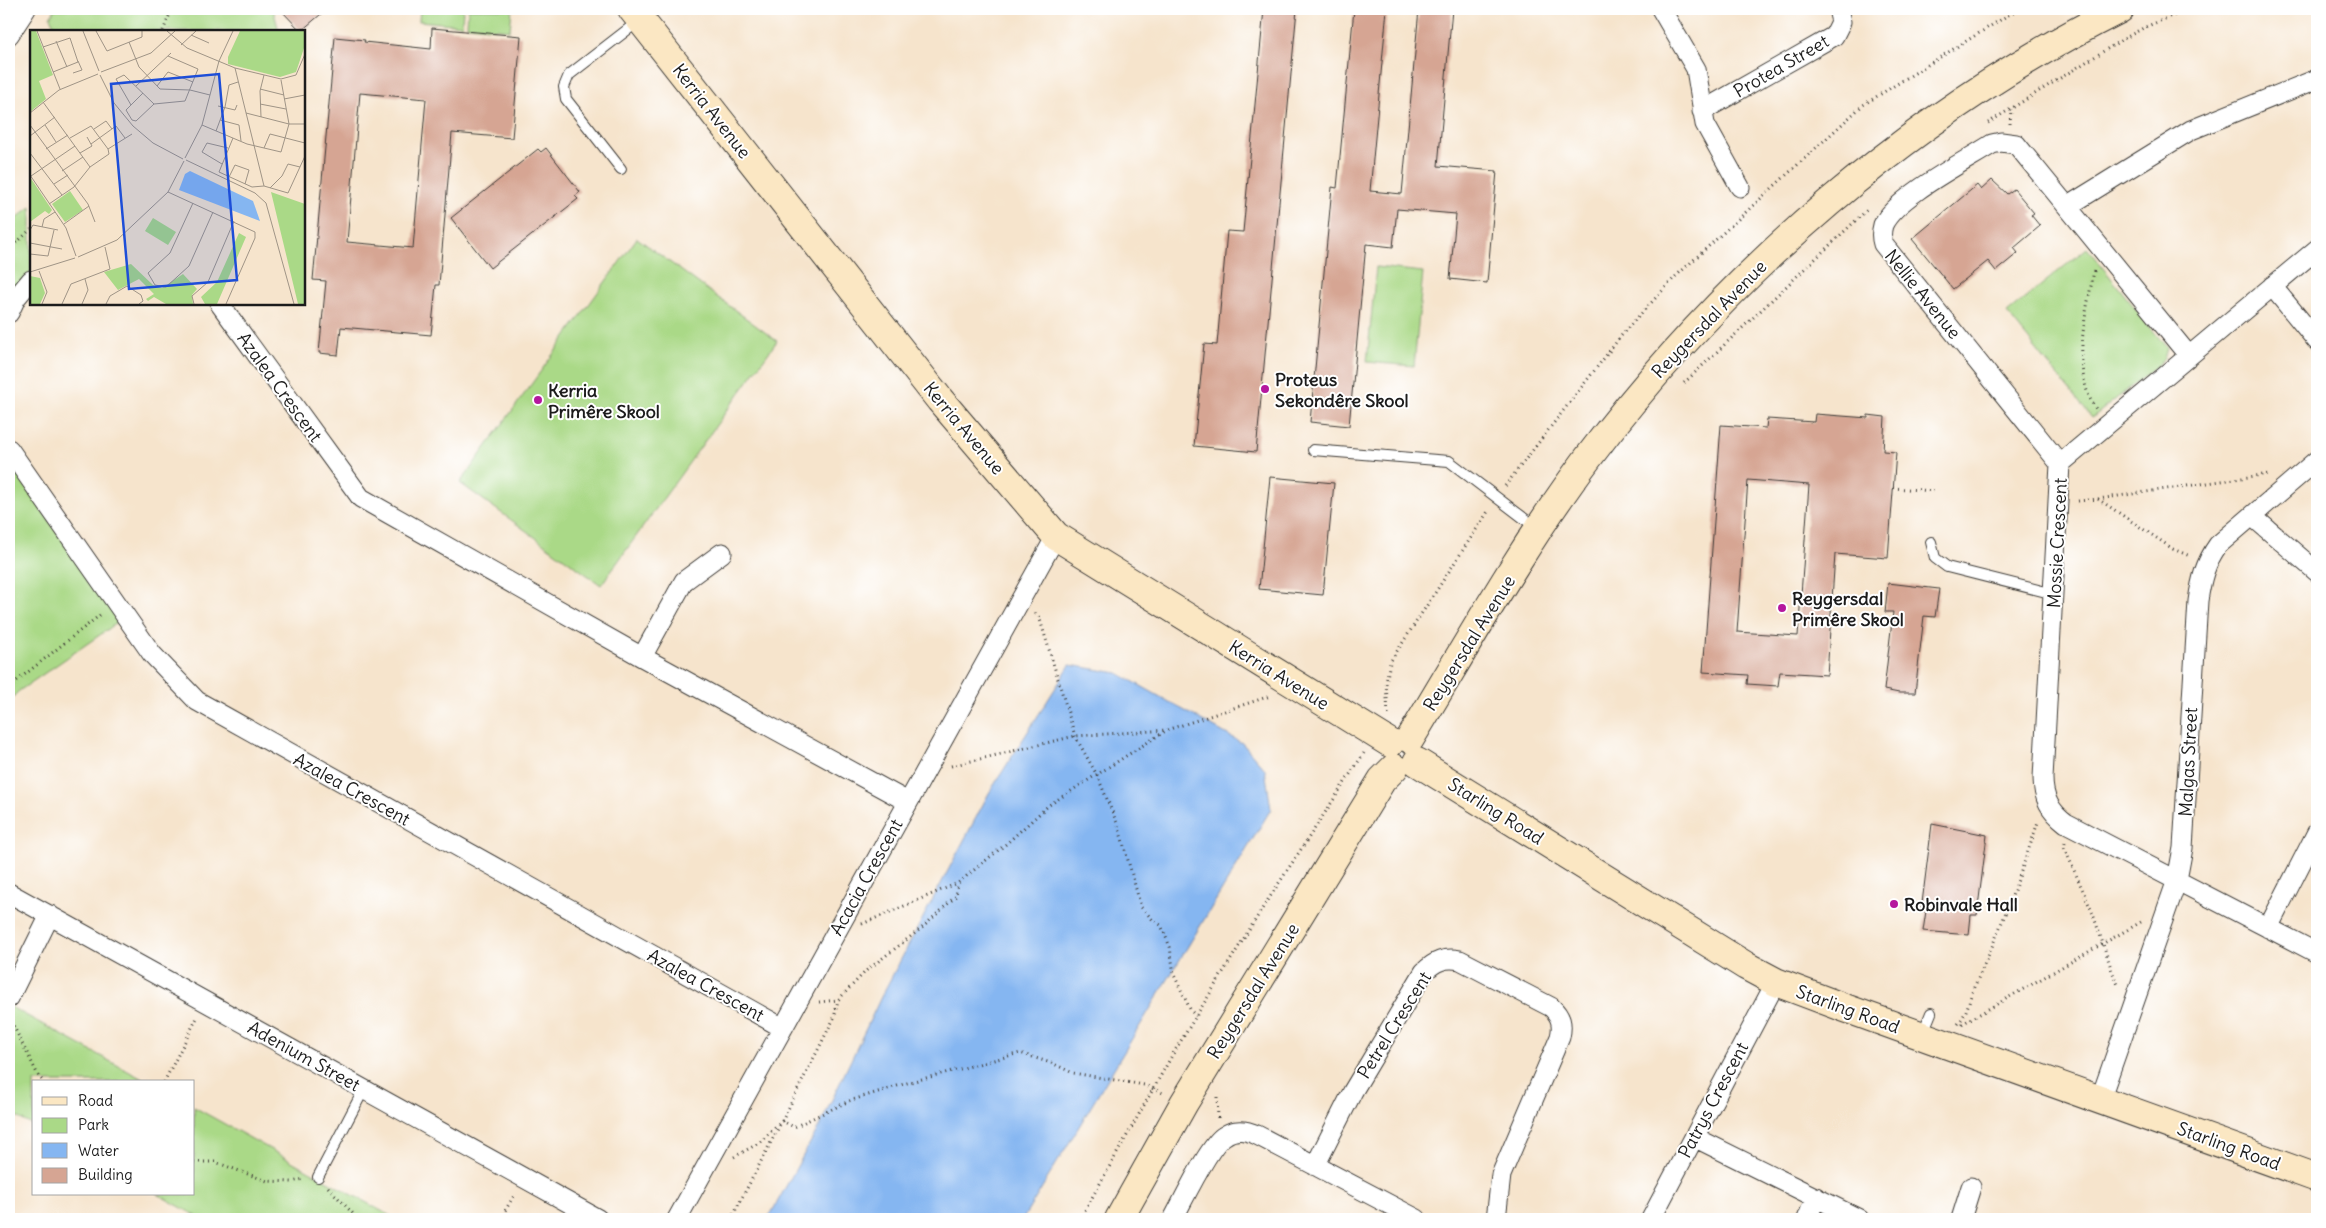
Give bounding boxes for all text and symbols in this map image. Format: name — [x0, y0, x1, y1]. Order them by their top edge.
street label: Protea Street — [1729, 29, 1833, 103]
inset map — [30, 30, 305, 305]
street label: Kerria Avenue — [668, 59, 756, 163]
street label: Nellie Avenue — [1880, 245, 1966, 343]
street label: Reygersdal Avenue — [1647, 255, 1771, 383]
street label: Azalea Crescent — [233, 328, 327, 446]
place label: Proteus Sekondêre Skool — [1275, 368, 1409, 412]
street label: Kerria Avenue — [919, 377, 1009, 479]
place label: Kerria Primêre Skool — [548, 379, 660, 423]
marker: Proteus Sekondêre Skool — [1259, 383, 1271, 395]
marker: Kerria Primêre Skool — [532, 394, 544, 406]
street label: Mossie Crescent — [2042, 477, 2072, 609]
street label: Reygersdal Avenue — [1418, 571, 1520, 715]
place label: Reygersdal Primêre Skool — [1792, 587, 1904, 631]
marker: Reygersdal Primêre Skool — [1776, 602, 1788, 614]
street label: Kerria Avenue — [1225, 635, 1333, 715]
street label: Malgas Street — [2174, 707, 2202, 817]
street label: Azalea Crescent — [290, 747, 414, 831]
street label: Starling Road — [1444, 773, 1548, 850]
street label: Acacia Crescent — [824, 815, 908, 939]
place label: Robinvale Hall — [1904, 893, 2018, 916]
marker: Robinvale Hall — [1888, 898, 1900, 910]
street label: Reygersdal Avenue — [1202, 919, 1304, 1063]
street label: Azalea Crescent — [644, 943, 768, 1027]
street label: Petrel Crescent — [1352, 967, 1436, 1083]
street label: Starling Road — [1793, 980, 1903, 1038]
street label: Adenium Street — [244, 1016, 364, 1096]
street label: Patrys Crescent — [1673, 1038, 1753, 1162]
legend — [32, 1080, 195, 1196]
text: Road — [78, 1091, 113, 1110]
text: Park — [78, 1115, 109, 1134]
street label: Starling Road — [2174, 1117, 2284, 1175]
text: Water — [78, 1141, 119, 1160]
text: Building — [78, 1165, 133, 1184]

